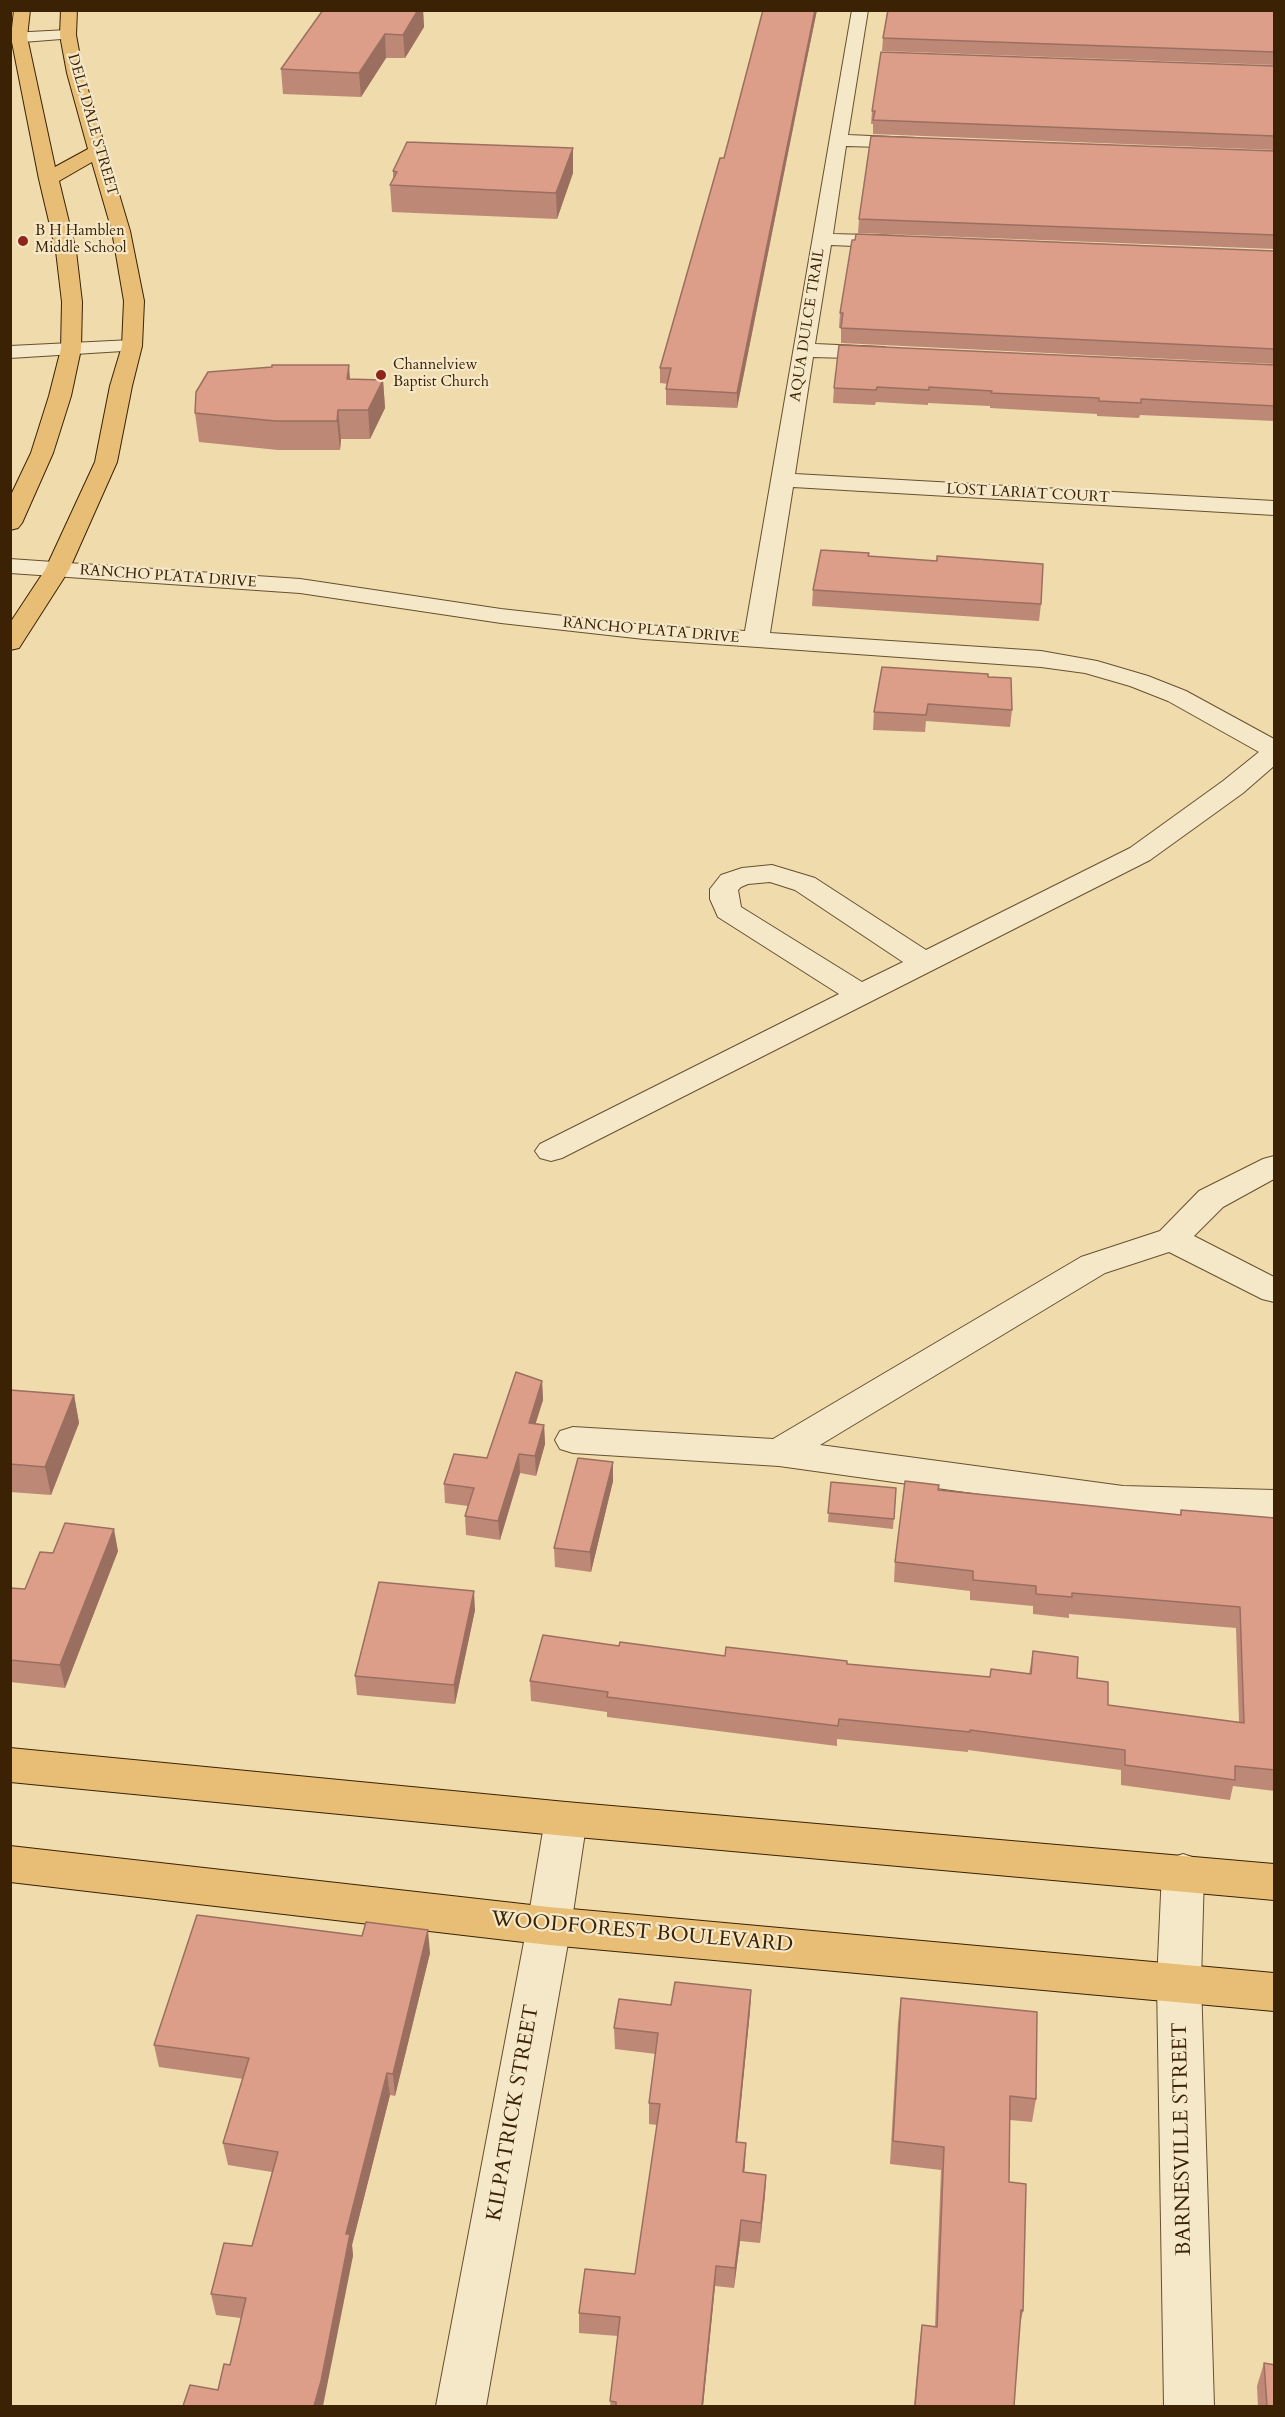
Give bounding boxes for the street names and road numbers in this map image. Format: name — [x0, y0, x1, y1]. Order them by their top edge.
street label: DELL DALE STREET — [63, 52, 121, 198]
street label: AQUA DULCE TRAIL — [787, 247, 829, 403]
street label: LOST LARIAT COURT — [946, 481, 1110, 507]
street label: RANCHO PLATA DRIVE — [79, 562, 257, 592]
street label: RANCHO PLATA DRIVE — [562, 614, 740, 648]
street label: WOODFOREST BOULEVARD — [490, 1907, 794, 1959]
street label: KILPATRICK STREET — [483, 2003, 545, 2223]
street label: BARNESVILLE STREET — [1168, 2022, 1198, 2256]

